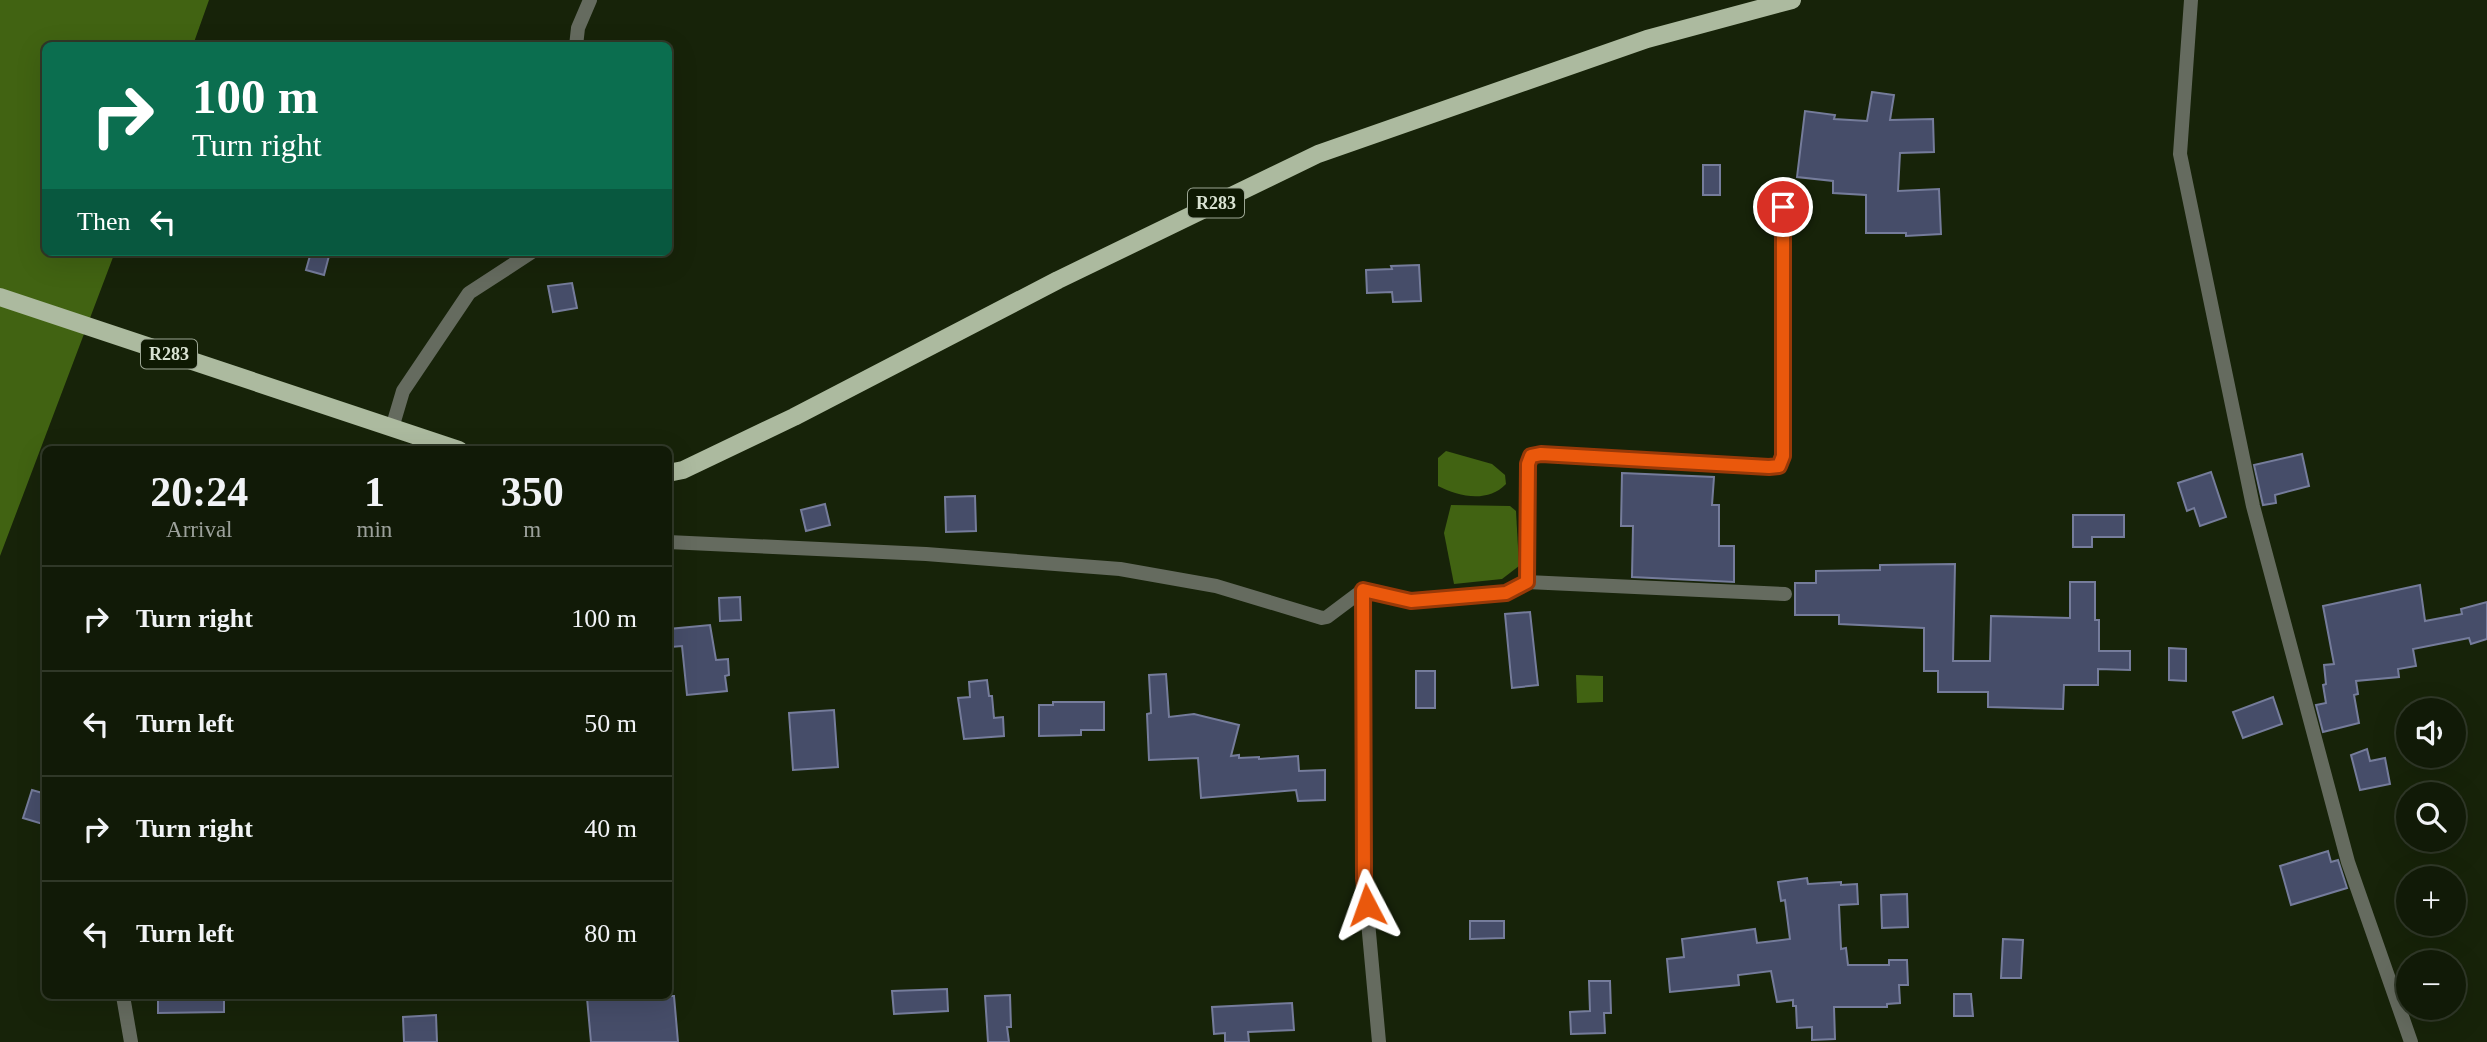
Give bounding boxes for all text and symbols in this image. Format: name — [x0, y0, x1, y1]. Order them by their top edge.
text: 100 m — [192, 69, 319, 124]
icon: right — [77, 70, 168, 161]
text: Turn right — [192, 127, 322, 163]
pin — [1753, 177, 1813, 237]
road number: R283 — [1188, 188, 1244, 218]
icon: arrive — [1764, 188, 1802, 226]
icon: left — [144, 203, 182, 241]
text: Then — [77, 207, 130, 236]
road number: R283 — [141, 340, 197, 368]
text: 20:24 — [150, 469, 248, 515]
text: 1 — [364, 469, 385, 515]
text: 350 — [501, 469, 564, 515]
text: Arrival — [166, 517, 233, 542]
text: min — [357, 517, 392, 542]
text: m — [523, 517, 541, 542]
icon: right — [77, 600, 115, 638]
text: Turn right — [136, 604, 253, 633]
text: 100 m — [571, 604, 637, 633]
map controls — [2396, 698, 2466, 1020]
button: sound — [2396, 698, 2466, 768]
icon: left — [77, 705, 115, 743]
text: Turn left — [136, 709, 234, 738]
text: 50 m — [584, 709, 637, 738]
button: search — [2396, 782, 2466, 852]
icon: right — [77, 810, 115, 848]
text: Turn right — [136, 814, 253, 843]
text: 40 m — [584, 814, 637, 843]
button: + — [2396, 866, 2466, 936]
position arrow — [1330, 868, 1404, 942]
icon: left — [77, 915, 115, 953]
text: Turn left — [136, 919, 234, 948]
text: 80 m — [584, 919, 637, 948]
button: − — [2396, 950, 2466, 1020]

